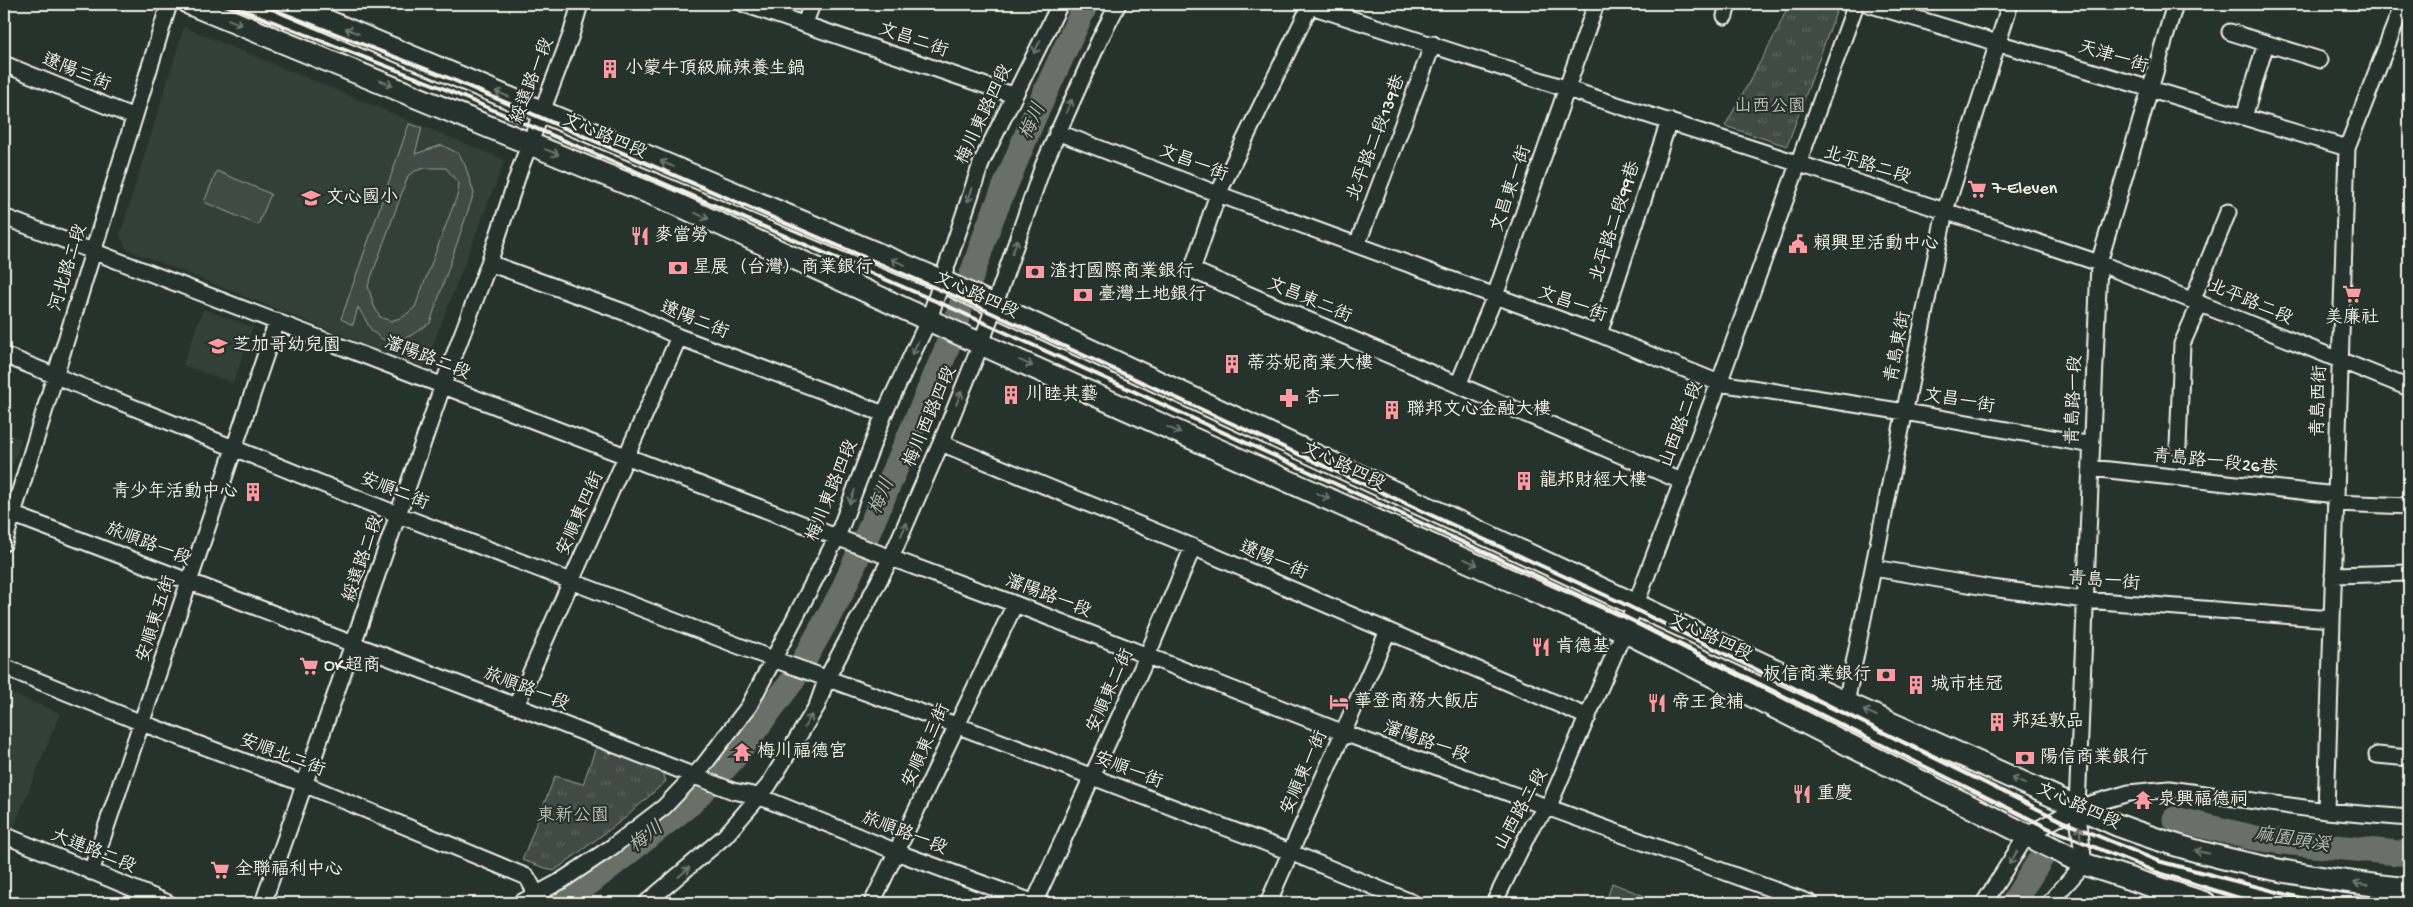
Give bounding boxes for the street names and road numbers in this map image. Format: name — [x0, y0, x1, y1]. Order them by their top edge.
street label: 文昌二街 — [876, 18, 951, 63]
street label: 綏遠路一段 — [506, 35, 559, 127]
street label: 天津一街 — [2076, 36, 2151, 79]
street label: 遼陽三街 — [39, 49, 114, 96]
street label: 梅川東路四段 — [952, 61, 1017, 168]
street label: 北平路二段139巷 — [1342, 71, 1411, 204]
street label: 文心路四段 — [558, 109, 650, 164]
street label: 文昌一街 — [1156, 140, 1231, 187]
street label: 北平路二段 — [1821, 142, 1913, 189]
street label: 文昌東一街 — [1486, 143, 1537, 235]
street label: 北平路二段99巷 — [1586, 159, 1645, 285]
street label: 河北路二段 — [45, 222, 92, 314]
street label: 文心路四段 — [931, 267, 1022, 324]
street label: 文昌東二街 — [1263, 273, 1355, 328]
street label: 北平路二段 — [2204, 275, 2296, 330]
street label: 文昌一街 — [1535, 282, 1610, 327]
street label: 遼陽二街 — [657, 297, 732, 344]
street label: 青島東街 — [1881, 309, 1916, 384]
street label: 瀋陽路二段 — [381, 332, 473, 385]
street label: 青島路一段 — [2062, 355, 2087, 445]
street label: 梅川西路四段 — [899, 363, 962, 471]
street label: 青島西街 — [2307, 365, 2332, 437]
street label: 山西路二段 — [1655, 379, 1708, 471]
street label: 文昌一街 — [1922, 384, 1996, 419]
street label: 梅川東路四段 — [802, 437, 863, 545]
street label: 文心路四段 — [1298, 438, 1389, 496]
street label: 青島路一段26巷 — [2151, 445, 2279, 480]
street label: 安順二街 — [357, 468, 432, 515]
street label: 安順東四街 — [552, 468, 609, 559]
street label: 綏遠路二段 — [338, 513, 389, 605]
street label: 旅順路一段 — [102, 518, 194, 571]
street label: 遼陽一街 — [1236, 536, 1311, 585]
street label: 青島一街 — [2067, 567, 2141, 596]
street label: 瀋陽路一段 — [1002, 570, 1094, 623]
street label: 安順東五街 — [132, 573, 181, 665]
street label: 文心路四段 — [1665, 609, 1756, 667]
street label: 安順東二街 — [1082, 645, 1139, 736]
street label: 旅順路一段 — [480, 663, 572, 716]
street label: 安順東三街 — [898, 700, 956, 791]
street label: 瀋陽路一段 — [1380, 717, 1472, 768]
street label: 安順東一街 — [1276, 727, 1333, 818]
street label: 安順北二街 — [236, 729, 328, 782]
street label: 安順一街 — [1091, 747, 1166, 794]
street label: 山西路二段 — [1490, 765, 1553, 854]
street label: 文心路四段 — [2033, 778, 2124, 835]
street label: 旅順路一段 — [858, 807, 950, 860]
street label: 大連路二段 — [47, 824, 139, 879]

